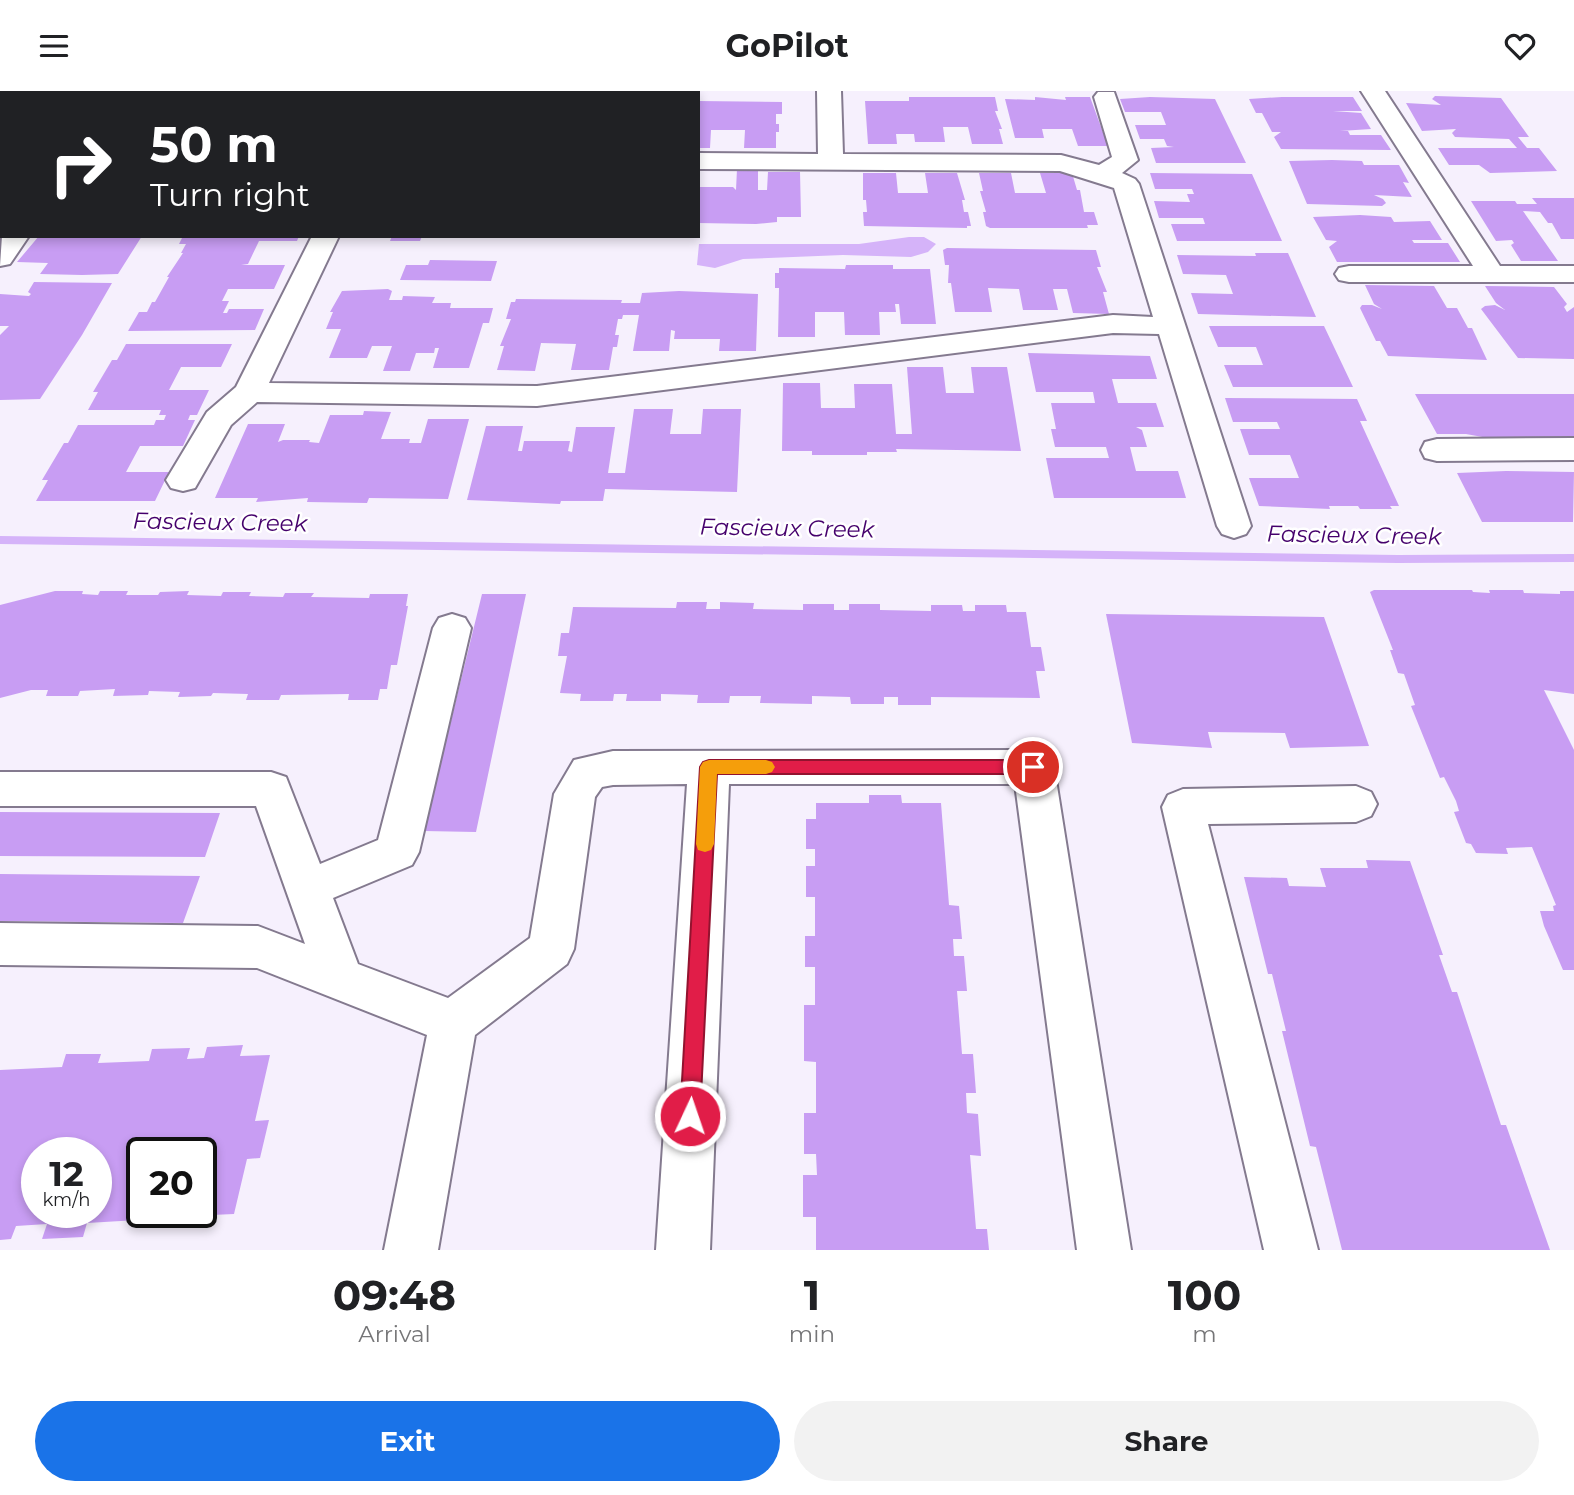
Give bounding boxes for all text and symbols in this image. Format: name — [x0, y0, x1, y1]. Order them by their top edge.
text: GoPilot — [725, 26, 849, 65]
icon: menu — [35, 27, 73, 65]
icon: heart — [1501, 27, 1539, 65]
text: 50 m — [150, 115, 278, 174]
icon: right — [35, 119, 126, 210]
text: Turn right — [150, 175, 310, 214]
water label: Fascieux Creek — [133, 506, 309, 538]
water label: Fascieux Creek — [700, 512, 876, 544]
water label: Fascieux Creek — [1267, 519, 1443, 551]
pin — [1003, 737, 1063, 797]
icon: arrive — [1014, 748, 1052, 786]
position arrow — [653, 1079, 727, 1153]
speed limit sign: 20 — [126, 1137, 217, 1228]
text: 12 — [49, 1152, 84, 1195]
text: km/h — [42, 1189, 91, 1211]
text: 09:48 — [333, 1269, 456, 1321]
text: 1 — [804, 1269, 820, 1321]
text: 100 — [1168, 1269, 1241, 1321]
text: Arrival — [358, 1320, 431, 1348]
text: min — [789, 1320, 835, 1348]
text: m — [1192, 1320, 1217, 1348]
button: Exit — [35, 1401, 780, 1481]
button: Share — [794, 1401, 1539, 1481]

